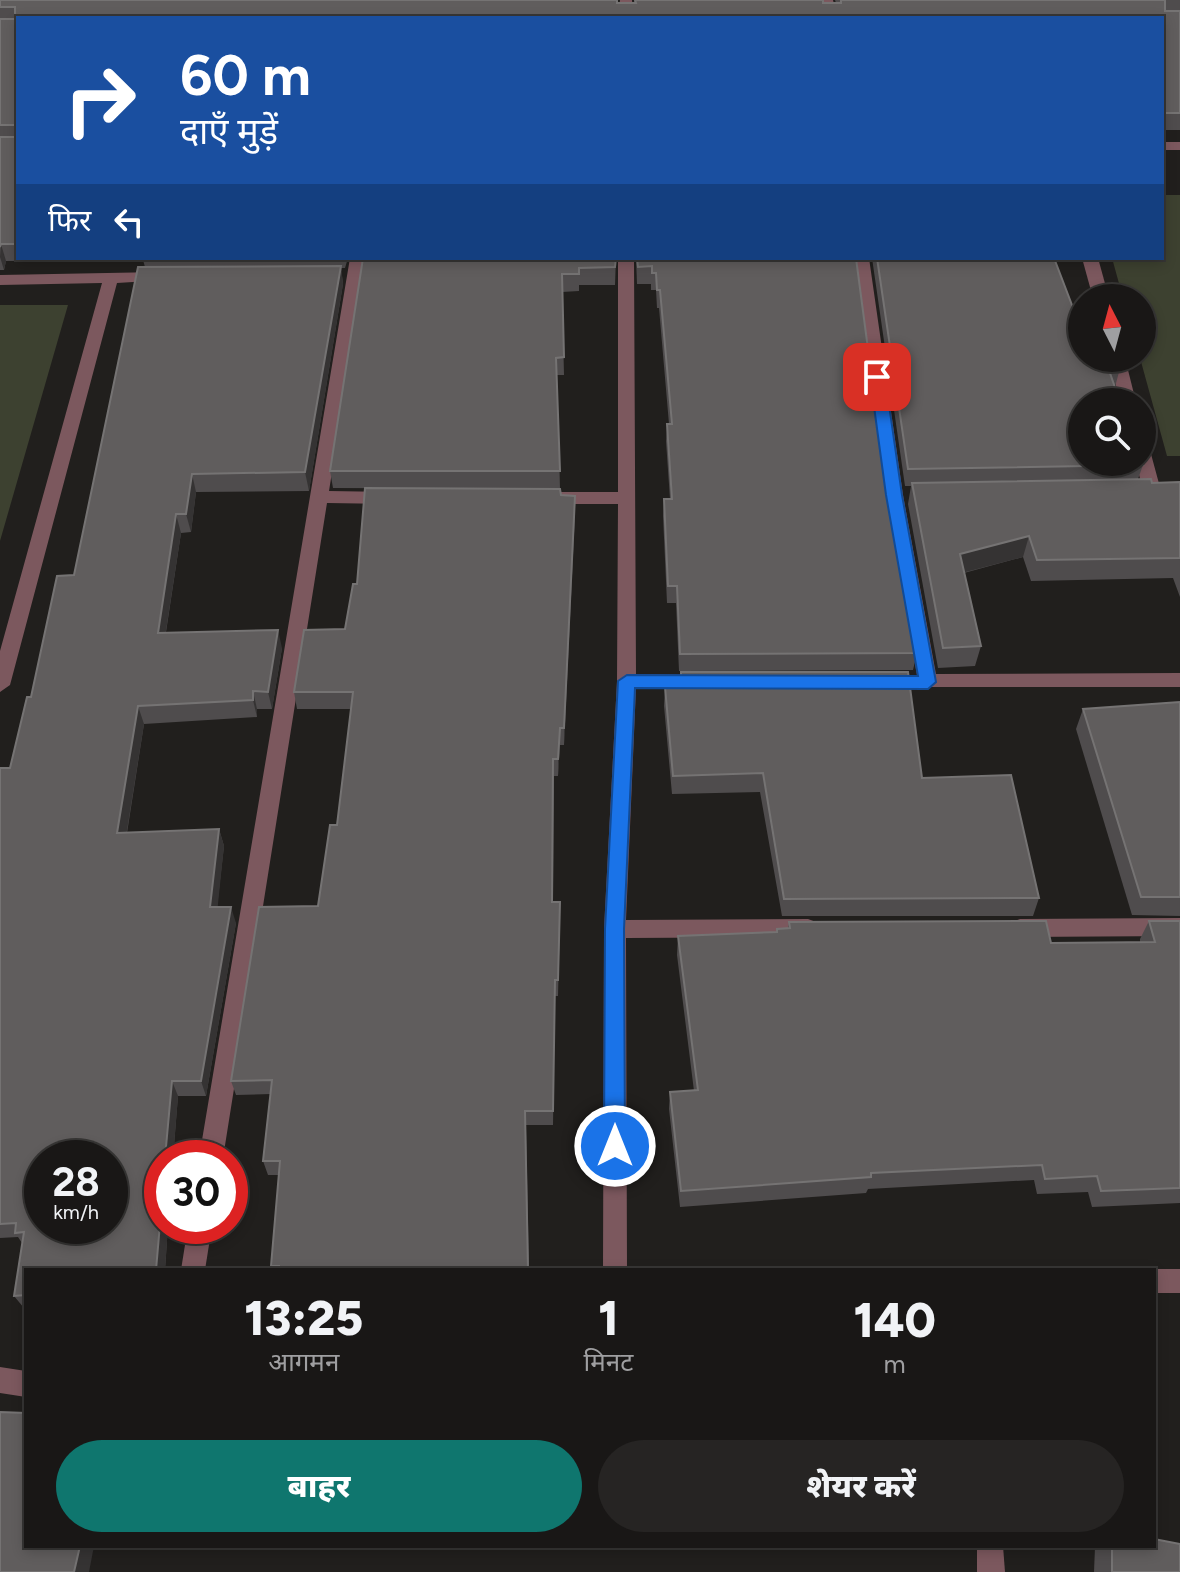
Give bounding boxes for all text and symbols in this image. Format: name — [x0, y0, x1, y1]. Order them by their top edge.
text: 60 m — [180, 42, 311, 109]
icon: right — [48, 48, 152, 152]
text: दाएँ मुड़ें — [180, 110, 278, 153]
icon: left — [107, 200, 151, 244]
text: फिर — [48, 202, 91, 239]
north arrow — [1068, 284, 1156, 372]
map controls — [1068, 284, 1156, 476]
pin — [843, 343, 911, 411]
icon: arrive — [855, 355, 899, 399]
button: search — [1068, 388, 1156, 476]
position arrow — [573, 1104, 657, 1188]
speed limit sign: 30 — [144, 1140, 248, 1244]
text: 28 — [52, 1158, 100, 1206]
text: km/h — [53, 1200, 99, 1224]
text: 13:25 — [244, 1289, 363, 1347]
text: 1 — [598, 1289, 619, 1347]
text: 140 — [853, 1291, 936, 1349]
text: आगमन — [268, 1346, 339, 1378]
text: मिनट — [583, 1346, 633, 1378]
text: m — [884, 1348, 906, 1380]
button: बाहर — [56, 1440, 582, 1532]
button: शेयर करें — [598, 1440, 1124, 1532]

